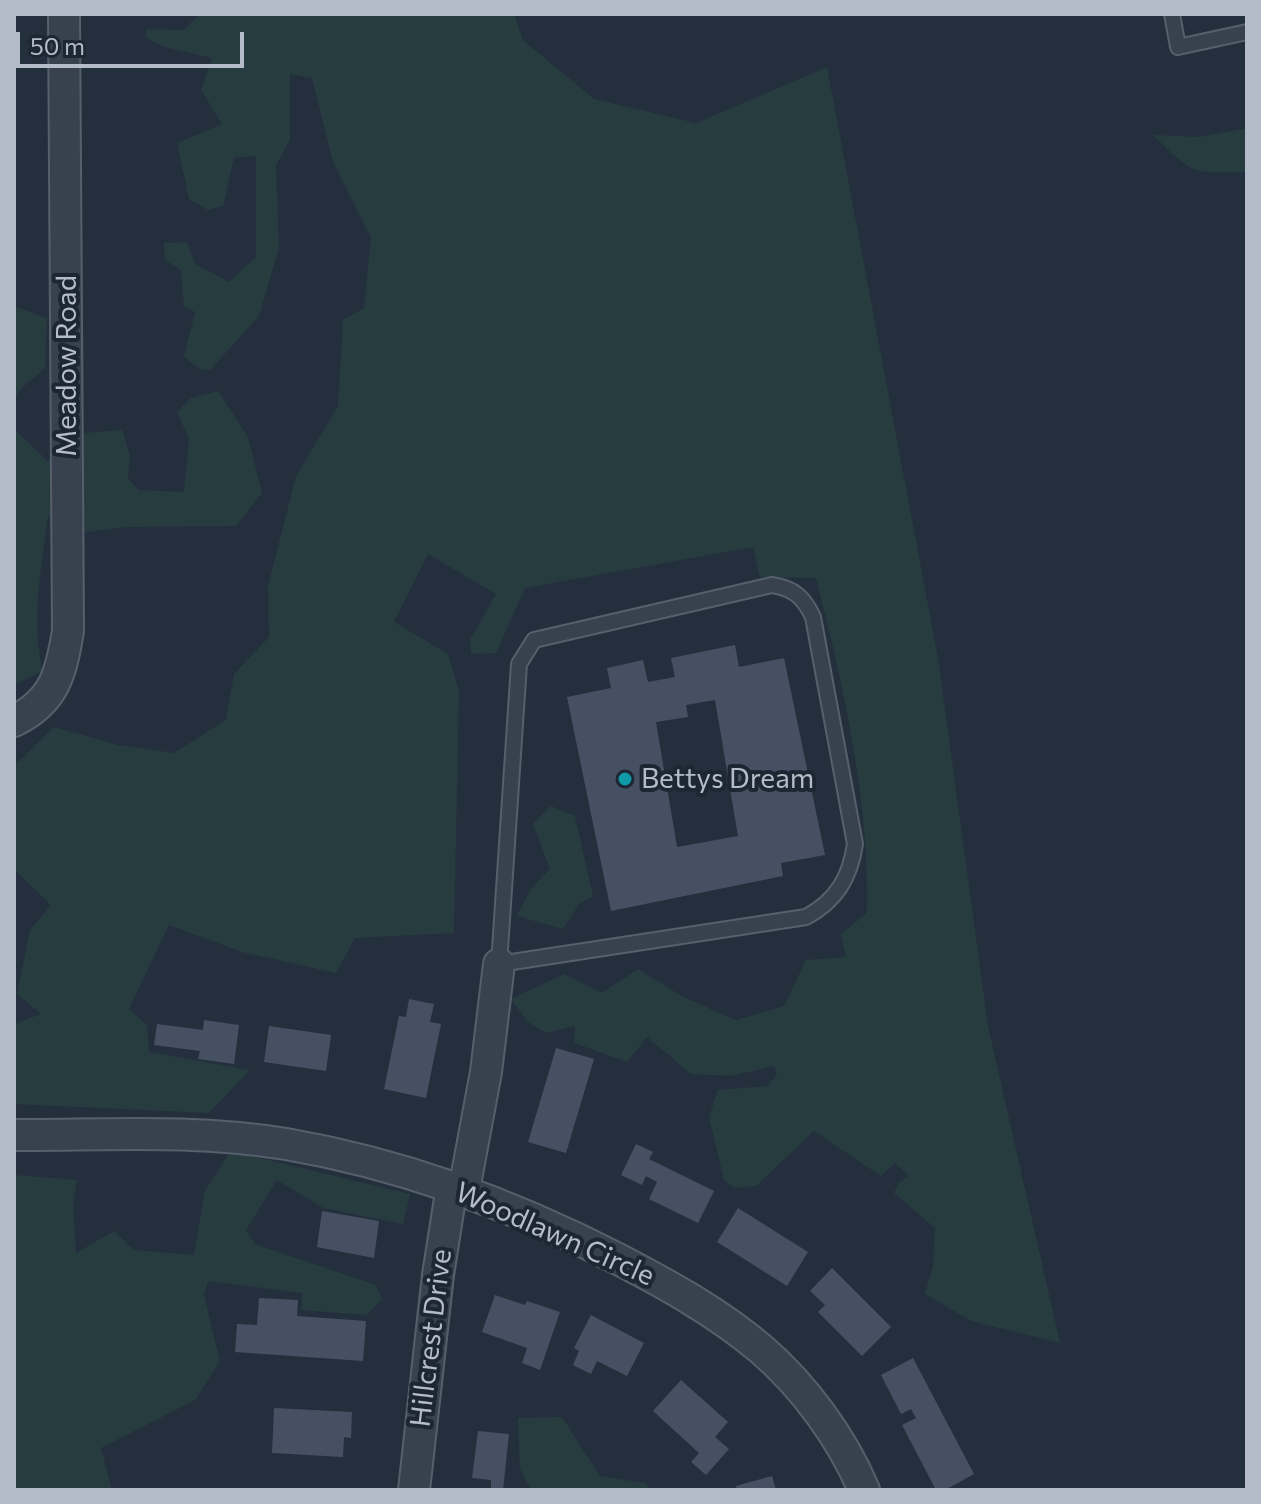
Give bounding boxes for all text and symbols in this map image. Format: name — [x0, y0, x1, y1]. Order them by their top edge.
scale bar — [20, 16, 248, 66]
text: 50 m — [30, 31, 85, 60]
street label: Meadow Road — [50, 275, 84, 457]
place label: Bettys Dream — [641, 762, 814, 796]
marker: Bettys Dream — [616, 770, 634, 788]
street label: Woodlawn Circle — [450, 1175, 660, 1293]
street label: Hillcrest Drive — [403, 1247, 459, 1429]

